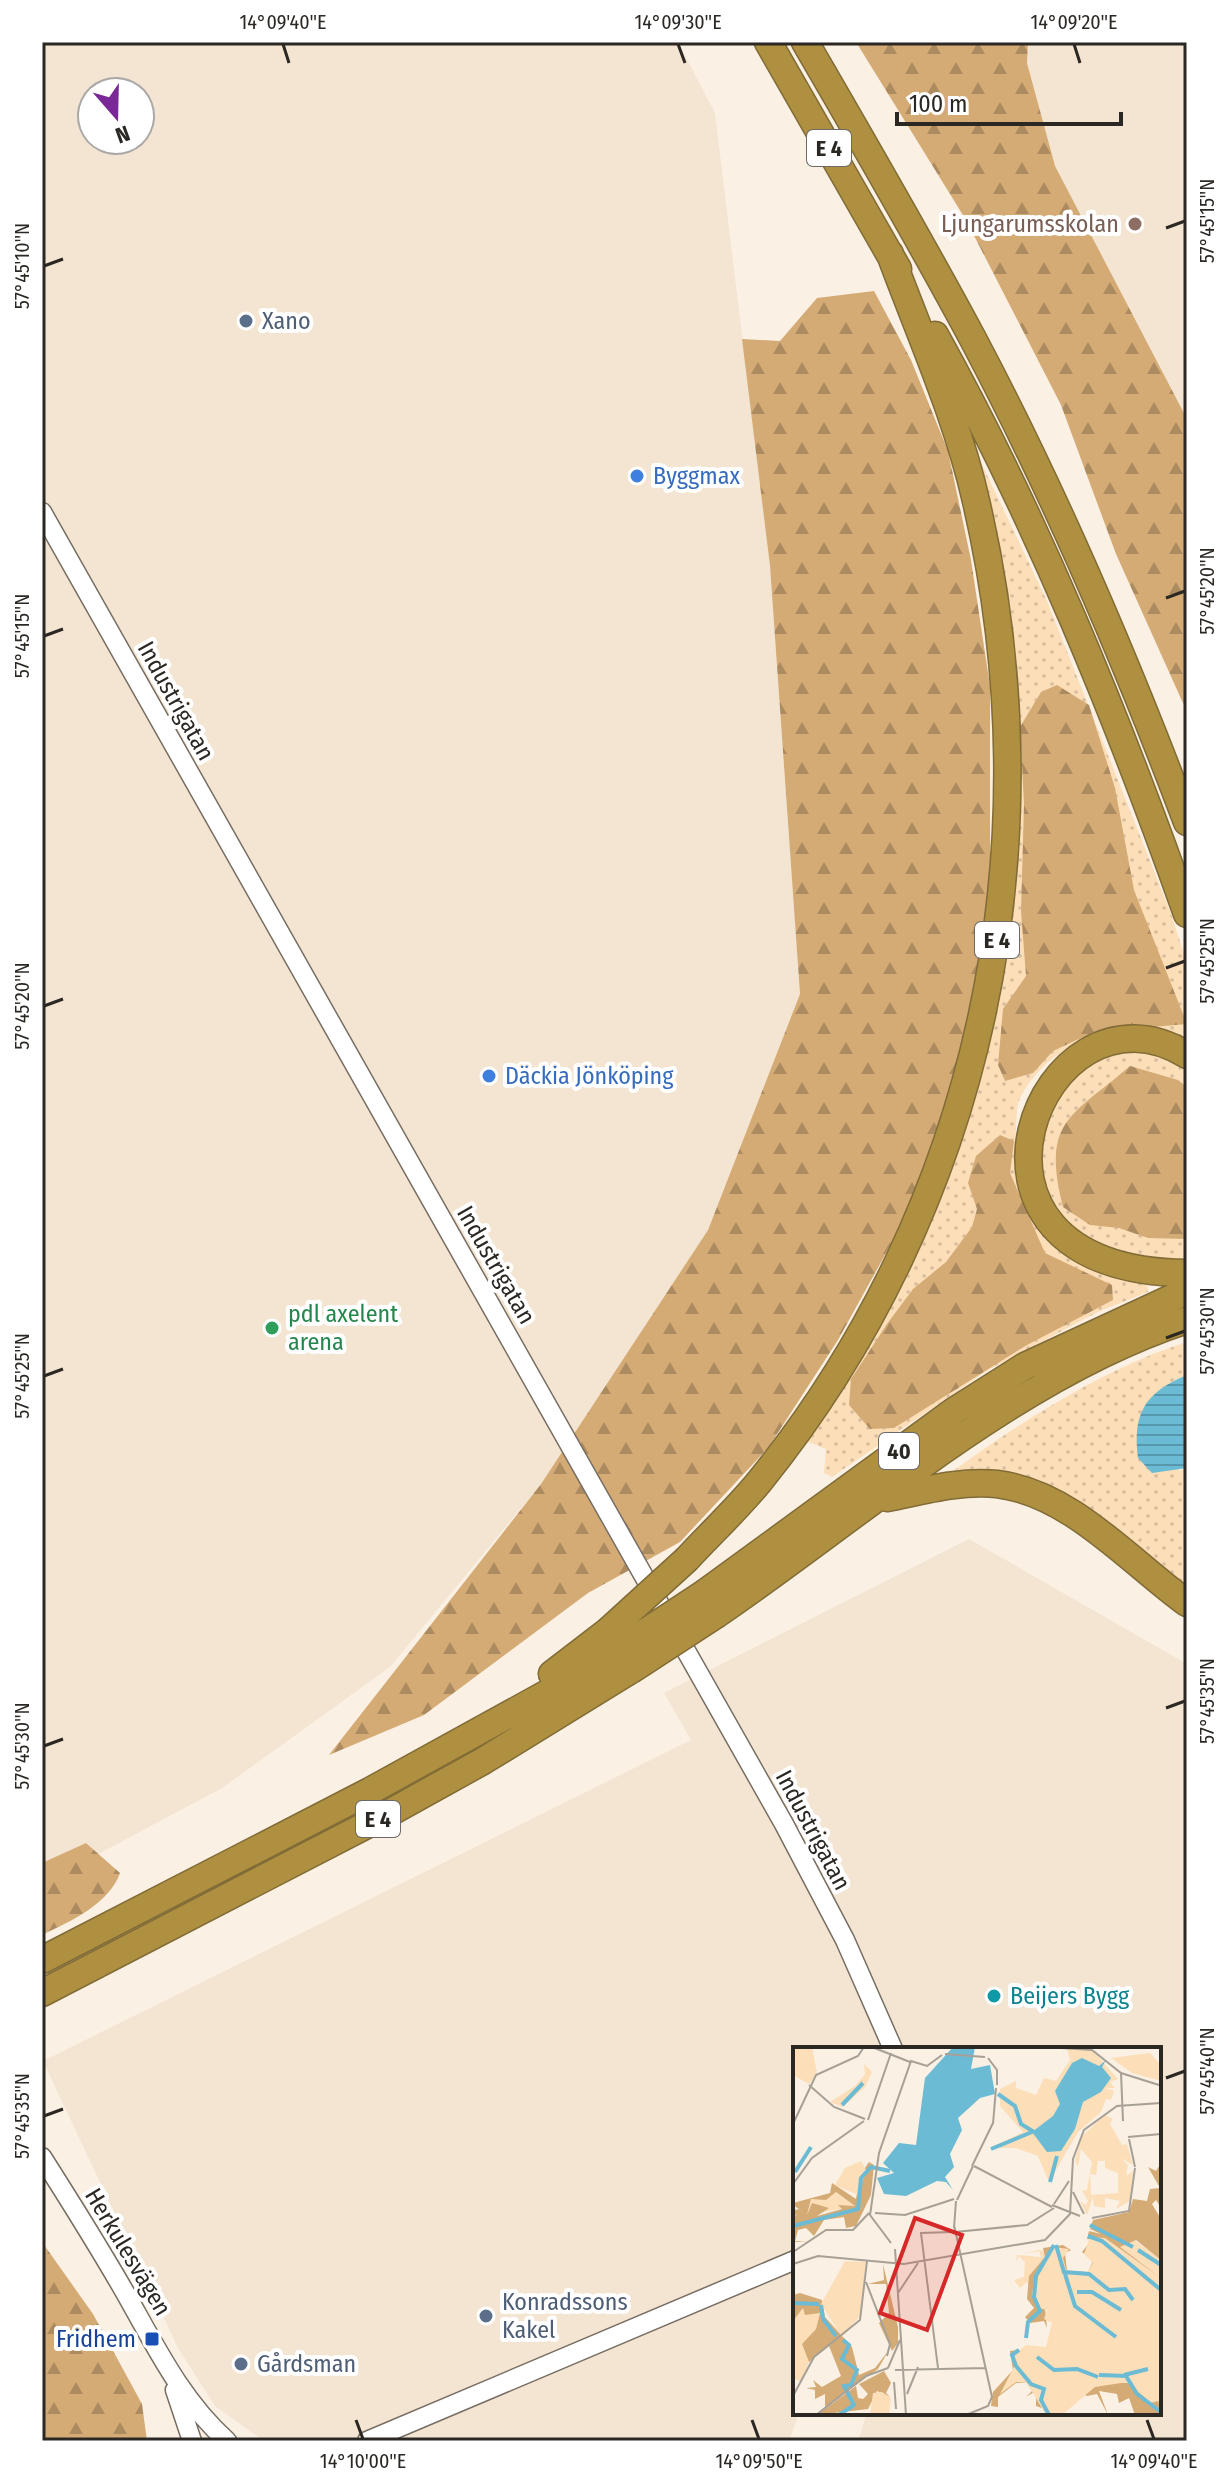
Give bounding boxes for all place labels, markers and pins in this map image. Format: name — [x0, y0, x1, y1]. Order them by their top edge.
place label: Ljungarumsskolan — [941, 210, 1119, 238]
marker: Ljungarumsskolan — [1126, 215, 1144, 233]
place label: Xano — [262, 307, 311, 335]
marker: Xano — [237, 312, 255, 330]
place label: Byggmax — [653, 462, 741, 490]
marker: Byggmax — [628, 467, 646, 485]
place label: Däckia Jönköping — [505, 1062, 674, 1090]
marker: Däckia Jönköping — [480, 1067, 498, 1085]
place label: pdl axelent arena — [288, 1300, 398, 1356]
marker: pdl axelent arena — [263, 1319, 281, 1337]
place label: Beijers Bygg — [1010, 1982, 1130, 2010]
marker: Beijers Bygg — [985, 1987, 1003, 2005]
place label: Konradssons Kakel — [502, 2288, 628, 2344]
marker: Konradssons Kakel — [477, 2307, 495, 2325]
place label: Fridhem — [56, 2325, 136, 2353]
marker: Fridhem — [143, 2330, 161, 2348]
place label: Gårdsman — [257, 2350, 356, 2378]
marker: Gårdsman — [232, 2355, 250, 2373]

